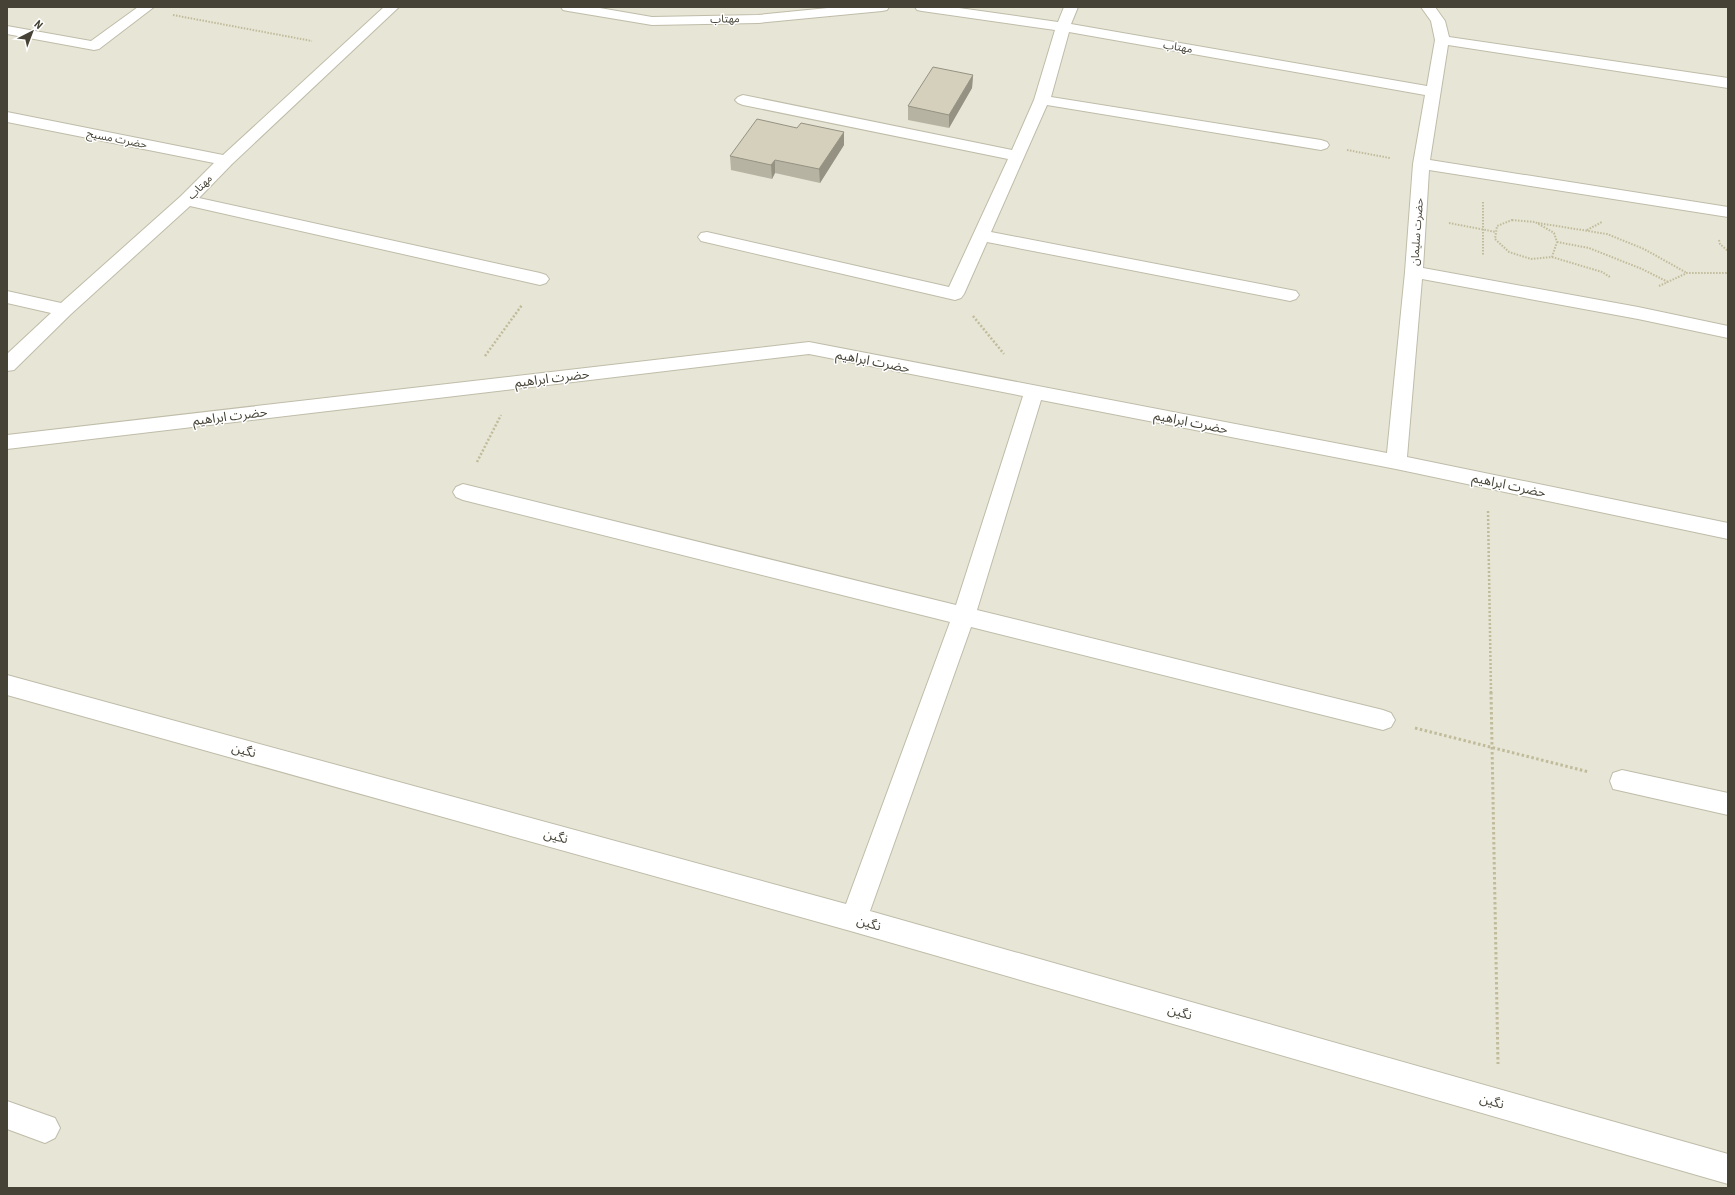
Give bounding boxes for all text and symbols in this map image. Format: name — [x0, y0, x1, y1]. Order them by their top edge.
north arrow — [12, 12, 52, 52]
street label: مهتاب — [710, 12, 740, 26]
text: N — [31, 18, 45, 32]
street label: مهتاب — [1162, 38, 1194, 56]
street label: حضرت مسیح — [86, 127, 149, 152]
street label: مهتاب — [185, 172, 215, 202]
street label: حضرت سلیمان — [1408, 197, 1426, 266]
street label: حضرت ابراهیم — [834, 346, 912, 379]
street label: حضرت ابراهیم — [514, 366, 591, 393]
street label: حضرت ابراهیم — [192, 404, 269, 431]
street label: حضرت ابراهیم — [1152, 407, 1230, 440]
street label: حضرت ابراهیم — [1470, 470, 1548, 503]
street label: نگین — [230, 740, 258, 761]
street label: نگین — [542, 826, 570, 847]
street label: نگین — [855, 912, 883, 935]
street label: نگین — [1166, 1001, 1194, 1024]
street label: نگین — [1478, 1090, 1506, 1113]

